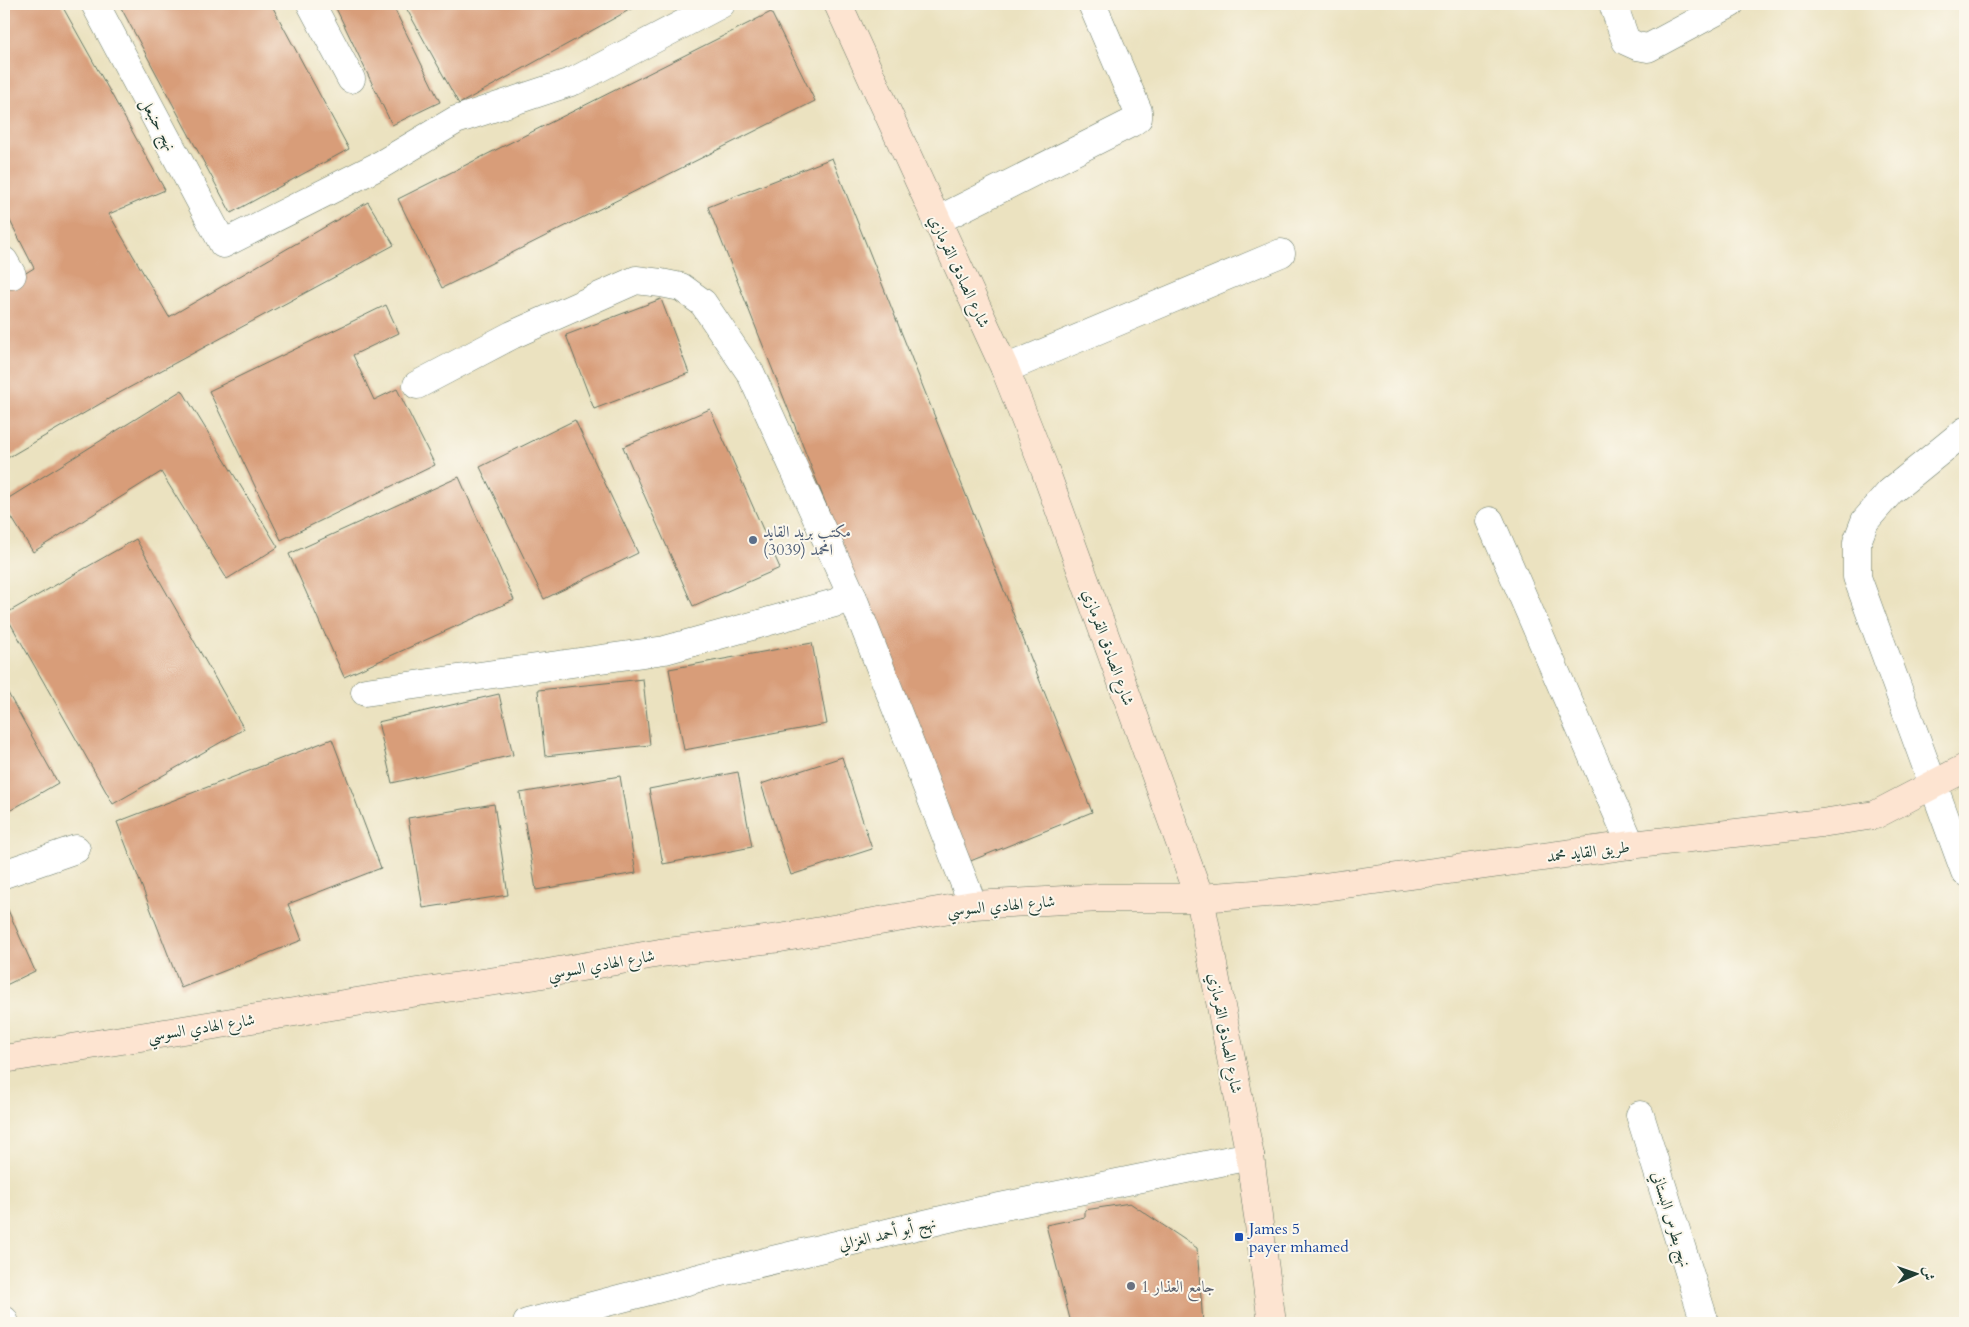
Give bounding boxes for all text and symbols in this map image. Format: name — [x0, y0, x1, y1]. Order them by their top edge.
street label: نهج حنبعل — [132, 94, 181, 156]
street label: شارع الصادق القرمازي — [921, 211, 995, 332]
place label: مكتب بريد القايد امحمد (3039) — [763, 521, 851, 561]
marker: مكتب بريد القايد امحمد (3039) — [747, 534, 759, 546]
street label: شارع الصادق القرمازي — [1075, 586, 1139, 709]
street label: طريق القايد محمد — [1545, 836, 1631, 868]
street label: شارع الهادي السوسي — [946, 890, 1056, 926]
street label: شارع الهادي السوسي — [546, 945, 657, 989]
street label: شارع الصادق القرمازي — [1201, 971, 1247, 1096]
street label: شارع الهادي السوسي — [146, 1009, 257, 1051]
street label: نهج بطرس البستاني — [1643, 1169, 1696, 1271]
street label: نهج أبو أحمد الغزالي — [836, 1211, 939, 1259]
place label: James 5 payer mhamed — [1247, 1218, 1349, 1258]
marker: James 5 payer mhamed — [1233, 1231, 1245, 1243]
north arrow — [1892, 1250, 1942, 1300]
text: ش — [1919, 1266, 1938, 1281]
place label: جامع العذار 1 — [1141, 1276, 1215, 1302]
marker: جامع العذار 1 — [1125, 1280, 1137, 1292]

